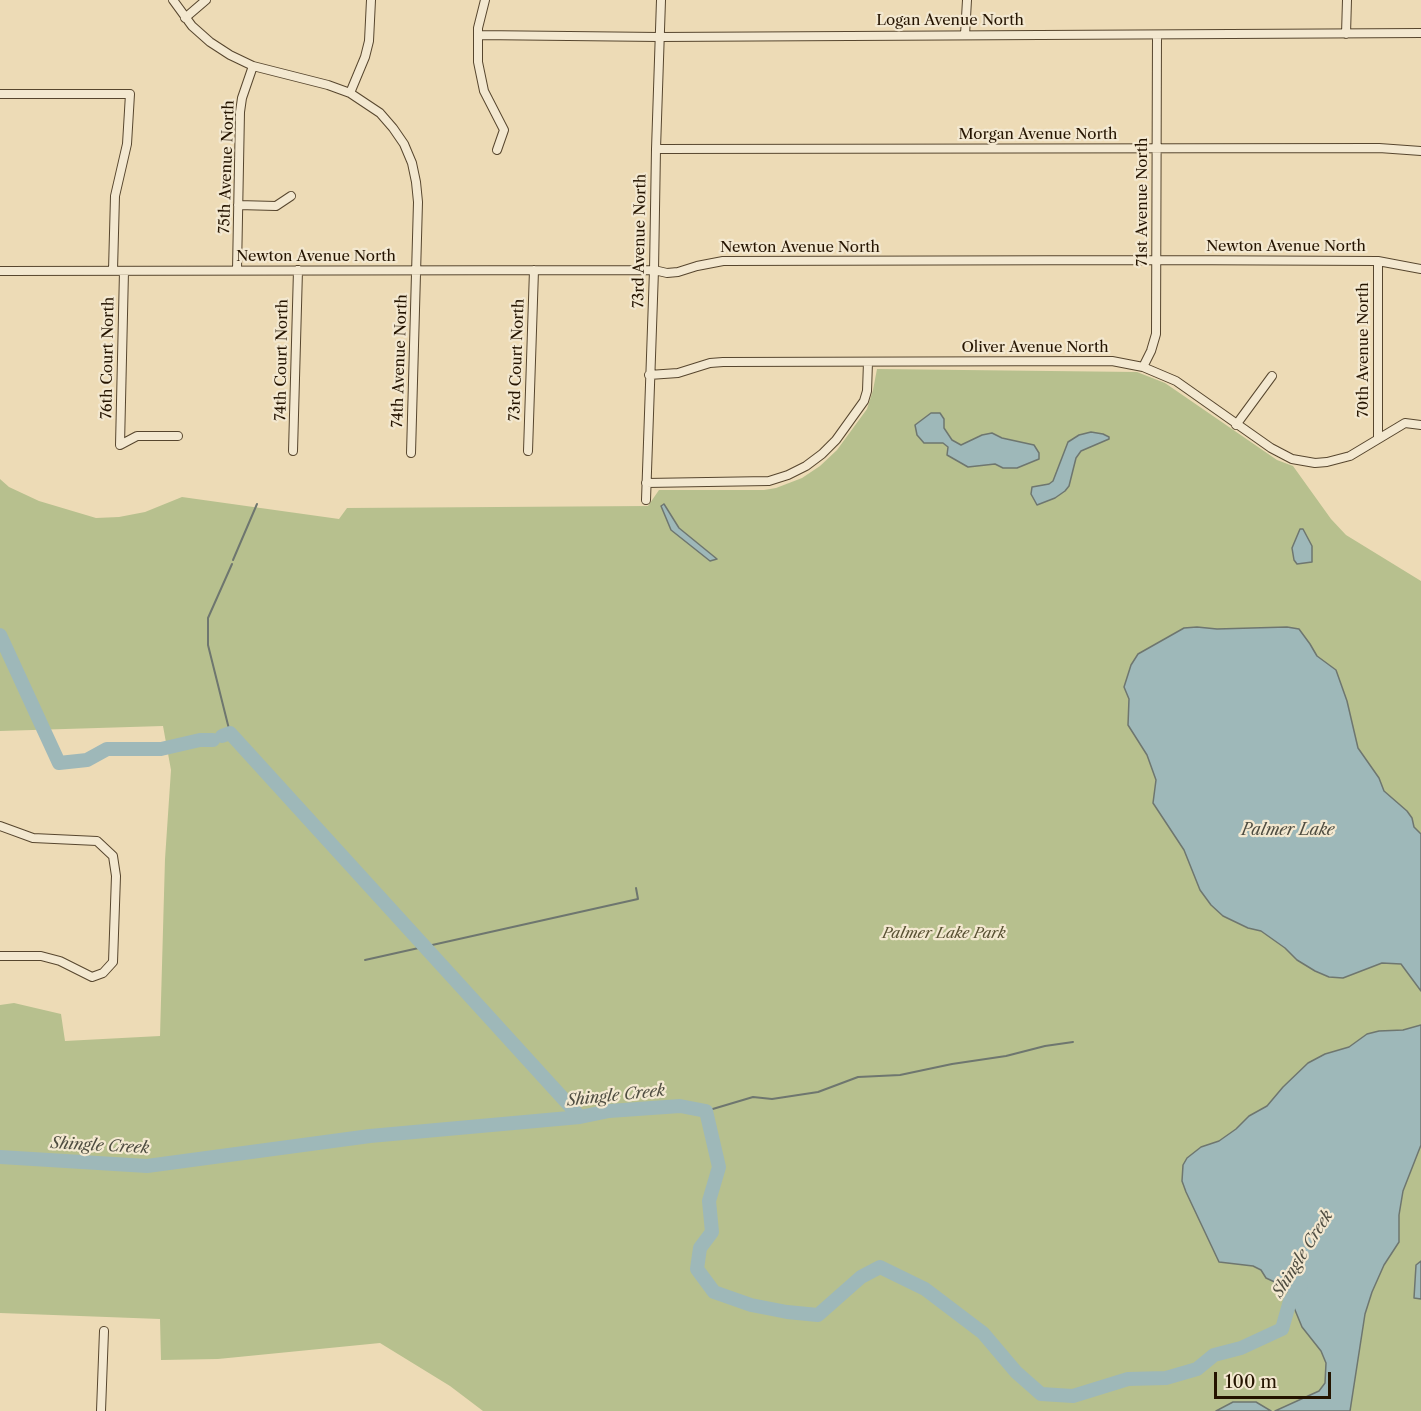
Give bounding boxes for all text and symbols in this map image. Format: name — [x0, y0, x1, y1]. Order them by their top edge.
street label: Logan Avenue North — [876, 12, 1024, 30]
street label: 75th Avenue North — [216, 100, 238, 234]
street label: Morgan Avenue North — [959, 126, 1117, 144]
street label: 71st Avenue North — [1134, 138, 1152, 266]
street label: 73rd Avenue North — [630, 174, 650, 308]
street label: Newton Avenue North — [1206, 238, 1366, 256]
street label: Newton Avenue North — [720, 239, 880, 257]
street label: Newton Avenue North — [236, 248, 396, 266]
street label: 70th Avenue North — [1355, 282, 1373, 418]
street label: 74th Avenue North — [389, 294, 411, 428]
street label: 76th Court North — [98, 297, 118, 419]
street label: 73rd Court North — [506, 298, 528, 422]
street label: 74th Court North — [272, 299, 292, 421]
street label: Oliver Avenue North — [961, 339, 1109, 357]
water label: Palmer Lake — [1242, 820, 1334, 840]
park label: Palmer Lake Park — [882, 925, 1006, 943]
water label: Shingle Creek — [566, 1081, 666, 1111]
water label: Shingle Creek — [50, 1134, 150, 1158]
water label: Shingle Creek — [1269, 1207, 1337, 1301]
scale bar — [1217, 1360, 1334, 1398]
text: 100 m — [1225, 1371, 1277, 1393]

